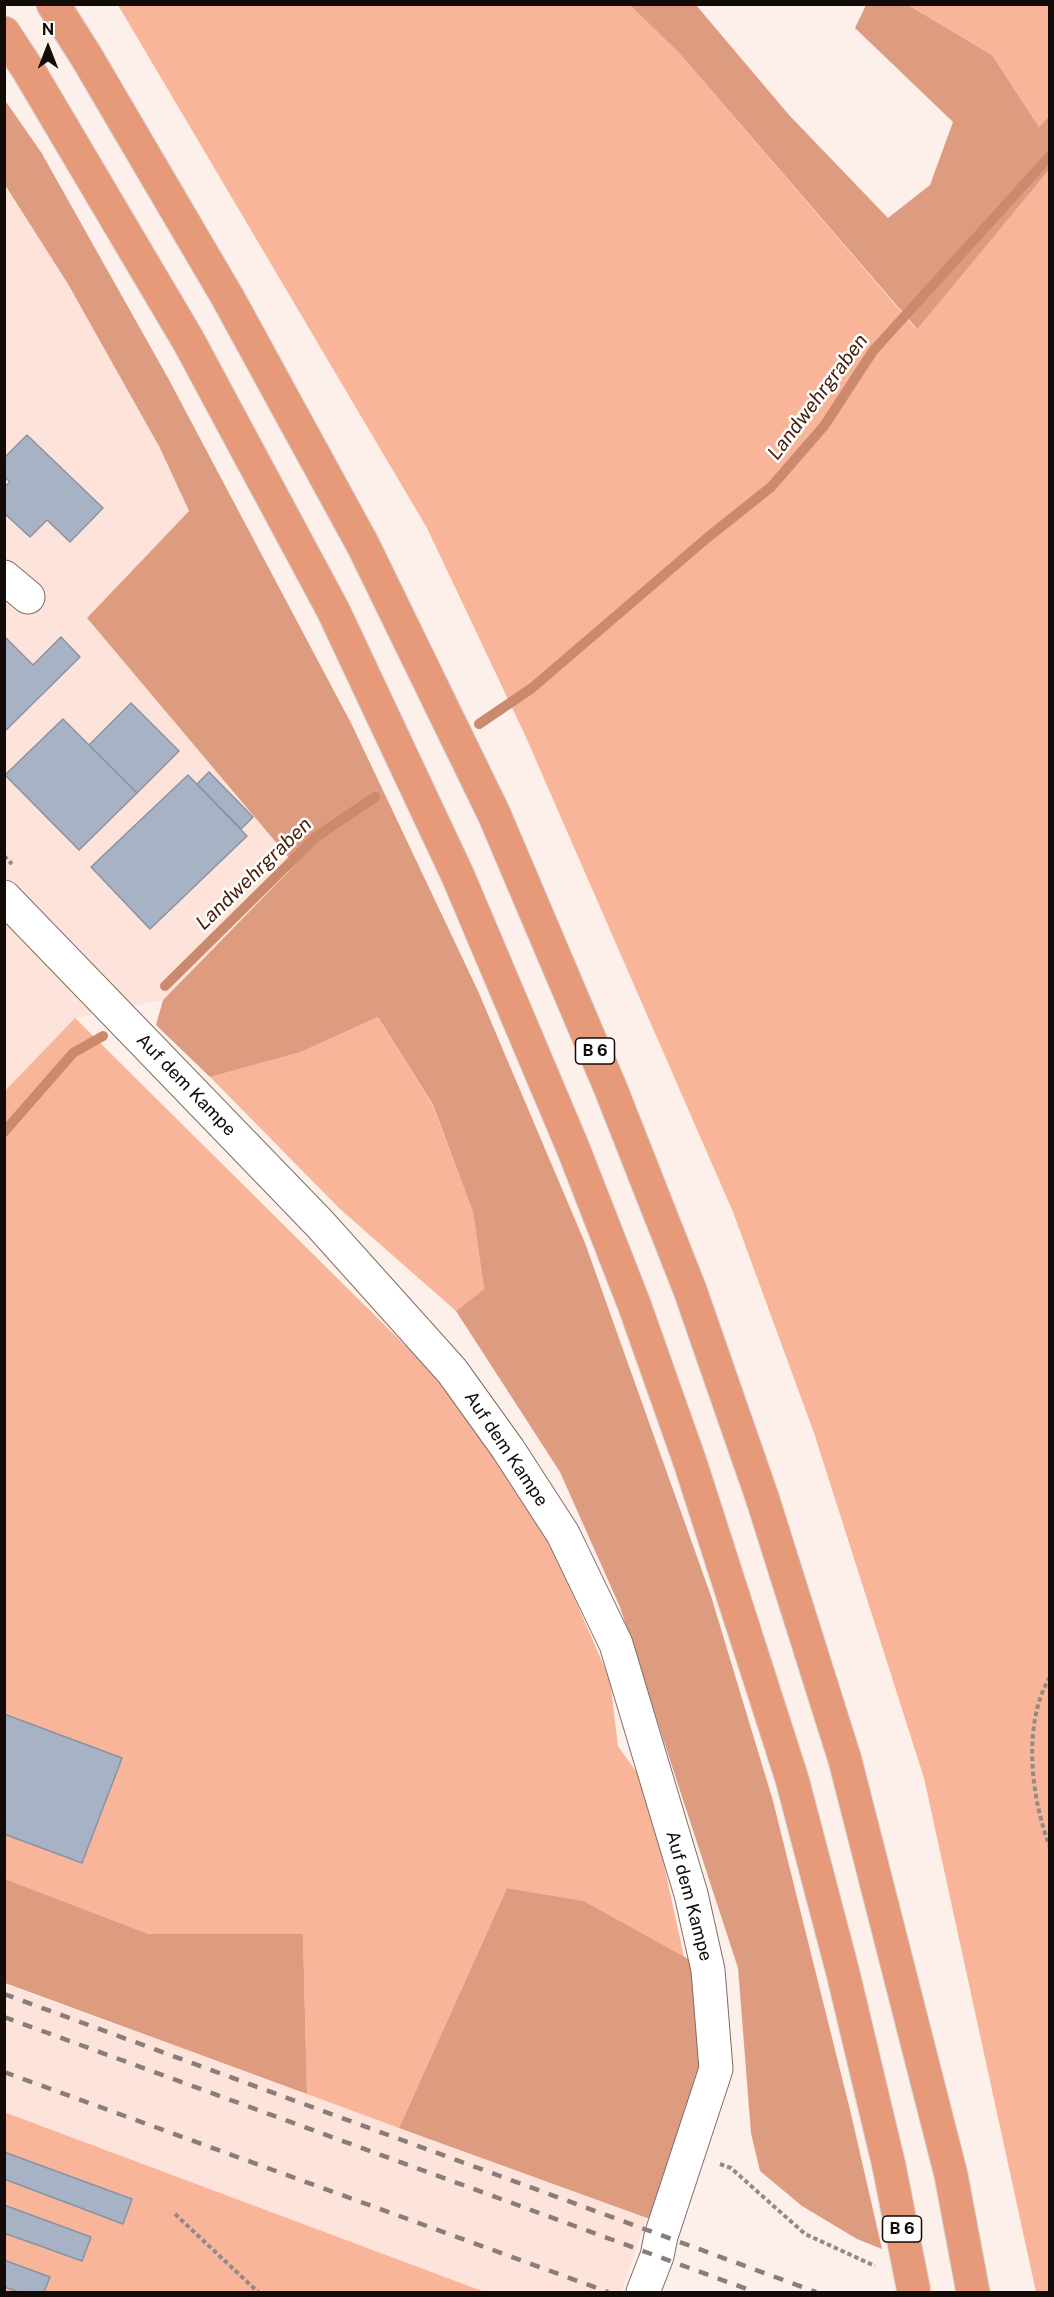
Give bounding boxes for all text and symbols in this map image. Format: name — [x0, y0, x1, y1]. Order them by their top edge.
north arrow — [18, 18, 78, 78]
text: N — [42, 20, 54, 39]
water label: Landwehrgraben — [763, 329, 873, 465]
water label: Landwehrgraben — [191, 813, 317, 935]
street label: Auf dem Kampe — [132, 1029, 240, 1141]
road number: B 6 — [576, 1038, 614, 1064]
street label: Auf dem Kampe — [460, 1387, 552, 1511]
street label: Auf dem Kampe — [661, 1828, 717, 1964]
road number: B 6 — [882, 2216, 922, 2242]

